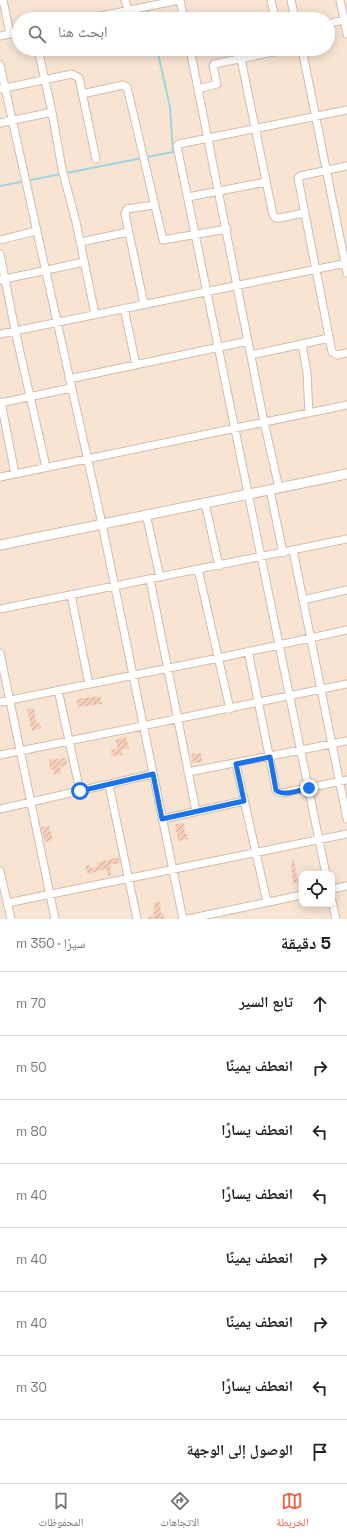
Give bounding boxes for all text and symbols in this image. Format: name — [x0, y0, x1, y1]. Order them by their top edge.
search box — [12, 12, 335, 56]
text: ابحث هنا — [58, 22, 108, 41]
icon: search — [26, 23, 48, 45]
route end — [300, 779, 318, 797]
route start — [71, 782, 89, 800]
map controls — [299, 871, 335, 907]
button: locate — [299, 871, 335, 907]
text: 5 دقيقة — [281, 932, 331, 954]
text: سيرًا · 350 m — [16, 935, 85, 952]
text: تابع السير — [239, 992, 293, 1011]
icon: ahead — [309, 993, 331, 1015]
text: 70 m — [16, 995, 46, 1012]
text: انعطف يمينًا — [226, 1056, 293, 1075]
icon: right — [309, 1057, 331, 1079]
text: 50 m — [16, 1059, 47, 1076]
text: انعطف يسارًا — [221, 1120, 293, 1139]
icon: left — [309, 1121, 331, 1143]
text: 80 m — [16, 1123, 47, 1140]
text: انعطف يسارًا — [221, 1184, 293, 1203]
icon: left — [309, 1185, 331, 1207]
text: 40 m — [16, 1187, 47, 1204]
text: انعطف يمينًا — [226, 1248, 293, 1267]
icon: right — [309, 1249, 331, 1271]
text: 40 m — [16, 1251, 47, 1268]
text: انعطف يمينًا — [226, 1312, 293, 1331]
icon: right — [309, 1313, 331, 1335]
text: 40 m — [16, 1315, 47, 1332]
text: انعطف يسارًا — [221, 1376, 293, 1395]
icon: left — [309, 1377, 331, 1399]
text: 30 m — [16, 1379, 47, 1396]
text: الوصول إلى الوجهة — [187, 1440, 293, 1459]
icon: arrive — [309, 1441, 331, 1463]
tab: المحفوظات — [38, 1490, 83, 1533]
tab: الاتجاهات — [160, 1490, 199, 1533]
tab: الخريطة — [276, 1490, 309, 1533]

